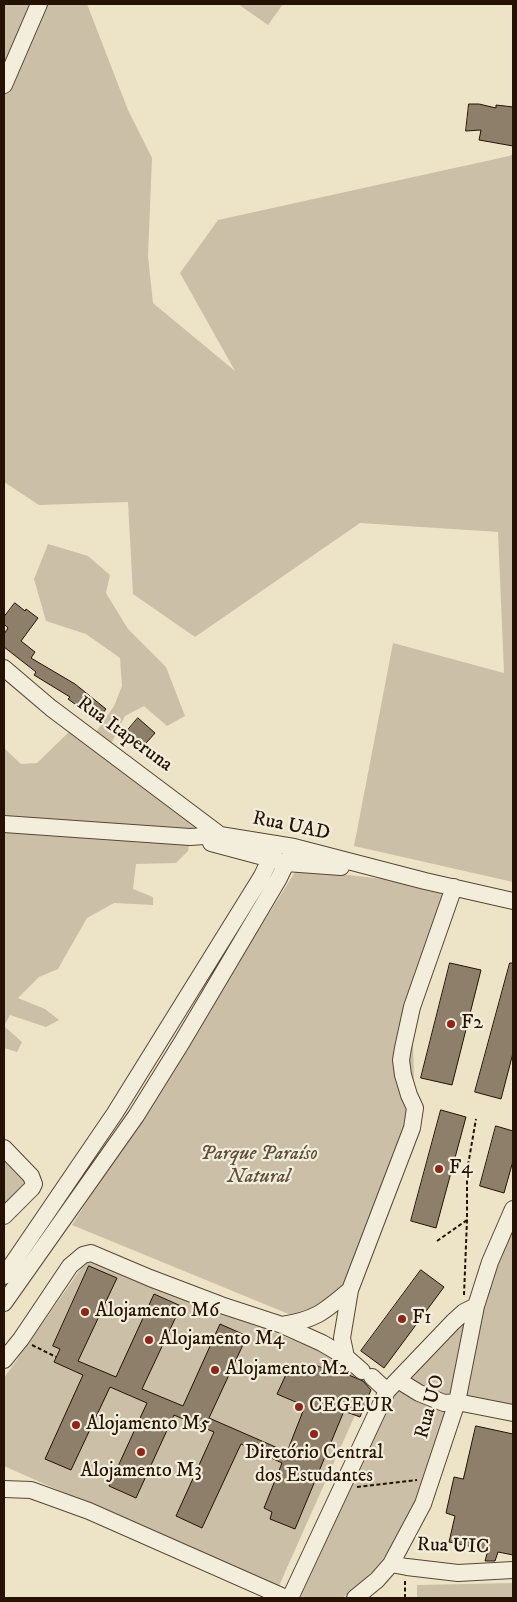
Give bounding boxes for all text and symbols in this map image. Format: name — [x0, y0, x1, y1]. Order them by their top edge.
street label: Rua Itaperuna — [71, 692, 177, 778]
street label: Rua UAD — [250, 807, 332, 847]
place label: F2 — [461, 1012, 483, 1036]
marker: F2 — [445, 1018, 457, 1030]
park label: Parque Paraíso Natural — [200, 1143, 318, 1190]
place label: F4 — [449, 1157, 473, 1181]
marker: F4 — [433, 1163, 445, 1175]
place label: Alojamento M6 — [95, 1300, 219, 1324]
marker: Alojamento M6 — [79, 1306, 91, 1318]
place label: F1 — [412, 1307, 432, 1331]
marker: F1 — [396, 1313, 408, 1325]
place label: Alojamento M4 — [159, 1328, 285, 1352]
marker: Alojamento M4 — [143, 1334, 155, 1346]
place label: Alojamento M2 — [225, 1358, 349, 1382]
marker: Alojamento M2 — [209, 1364, 221, 1376]
street label: Rua UO — [411, 1372, 451, 1442]
place label: CEGEUR — [309, 1395, 393, 1419]
marker: CEGEUR — [293, 1401, 305, 1413]
place label: Alojamento M5 — [86, 1413, 210, 1437]
marker: Alojamento M5 — [70, 1419, 82, 1431]
marker: Diretório Central dos Estudantes — [308, 1428, 320, 1440]
place label: Diretório Central dos Estudantes — [245, 1442, 383, 1489]
marker: Alojamento M3 — [135, 1446, 147, 1458]
place label: Alojamento M3 — [80, 1460, 202, 1484]
street label: Rua UIC — [416, 1534, 490, 1560]

